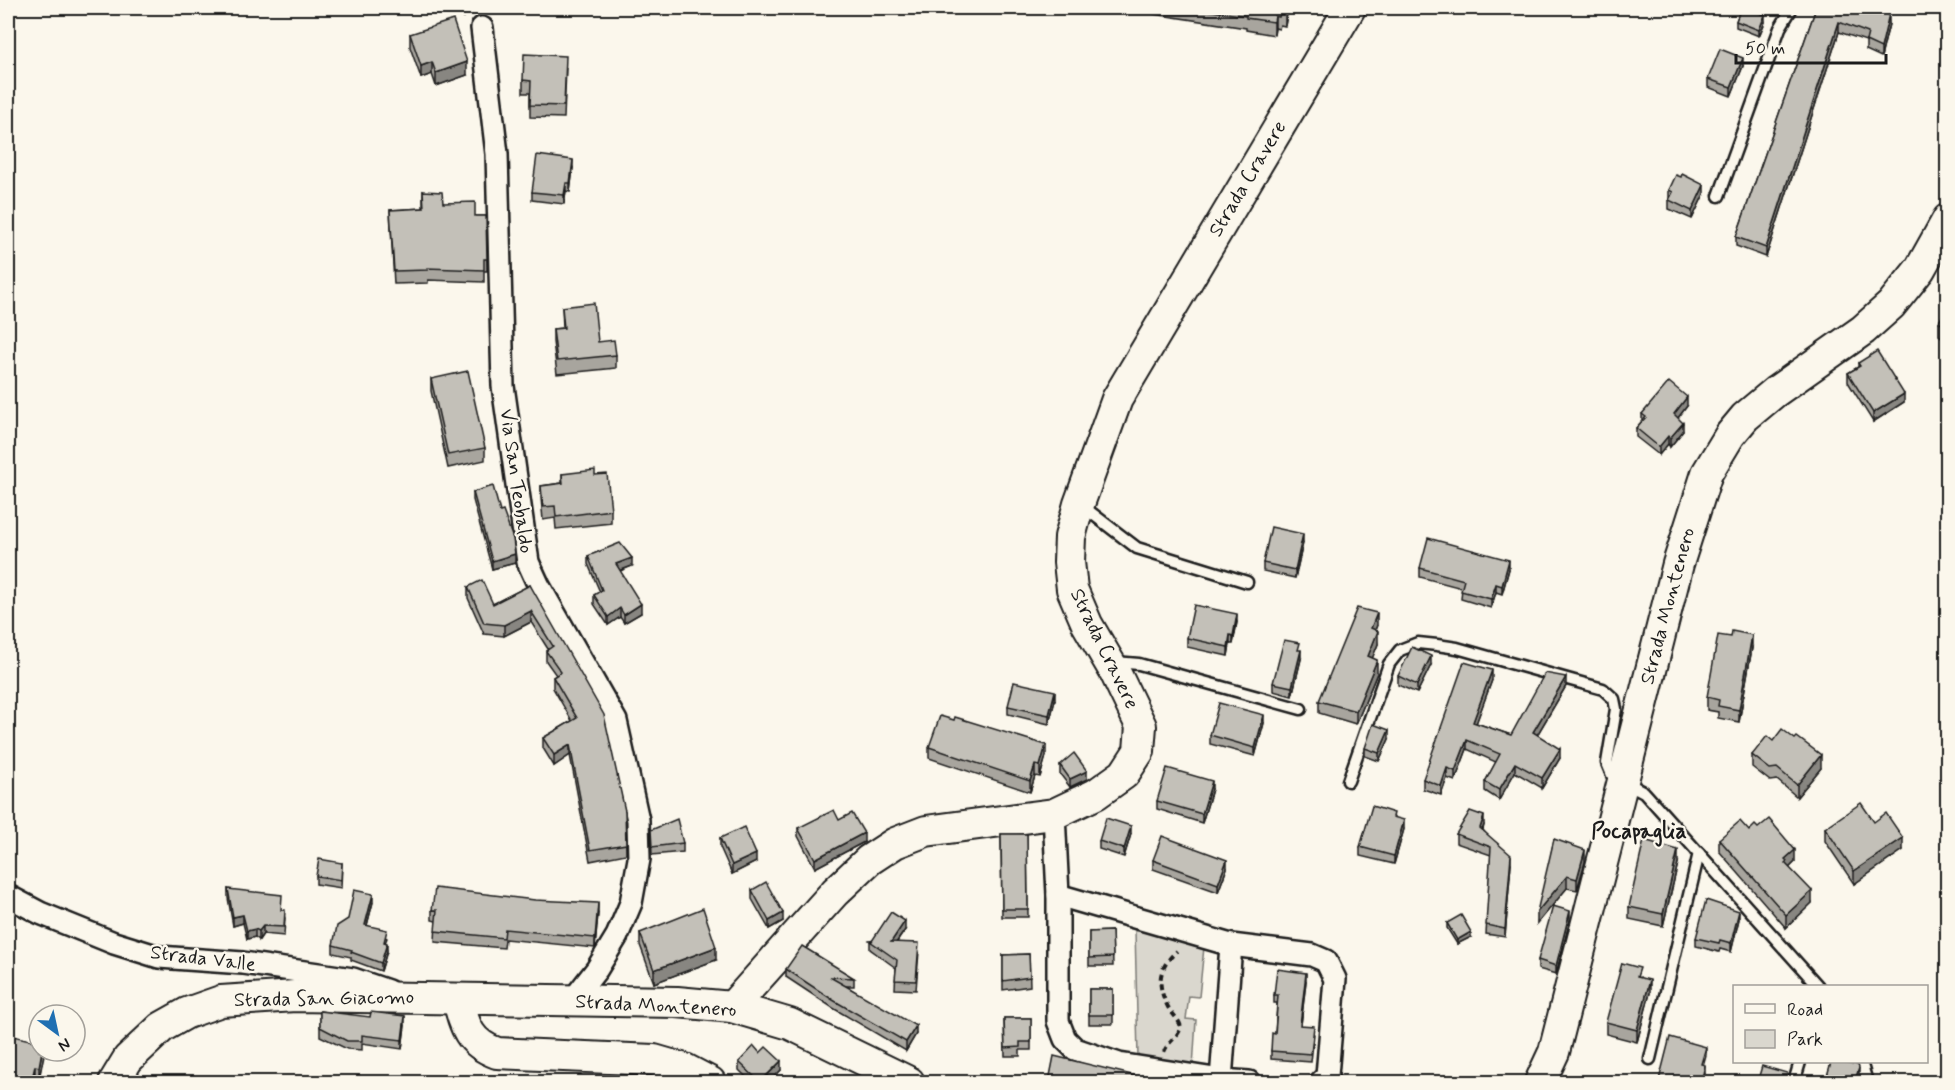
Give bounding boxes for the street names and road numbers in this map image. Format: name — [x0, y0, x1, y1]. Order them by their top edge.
street label: Strada Cravere — [1203, 116, 1293, 242]
street label: Via San Teobaldo — [492, 407, 540, 555]
street label: Strada Montenero — [1634, 525, 1702, 687]
street label: Strada Cravere — [1063, 584, 1145, 714]
street label: Strada Valle — [149, 939, 257, 979]
street label: Strada San Giacomo — [234, 984, 414, 1014]
street label: Strada Montenero — [575, 988, 737, 1024]

